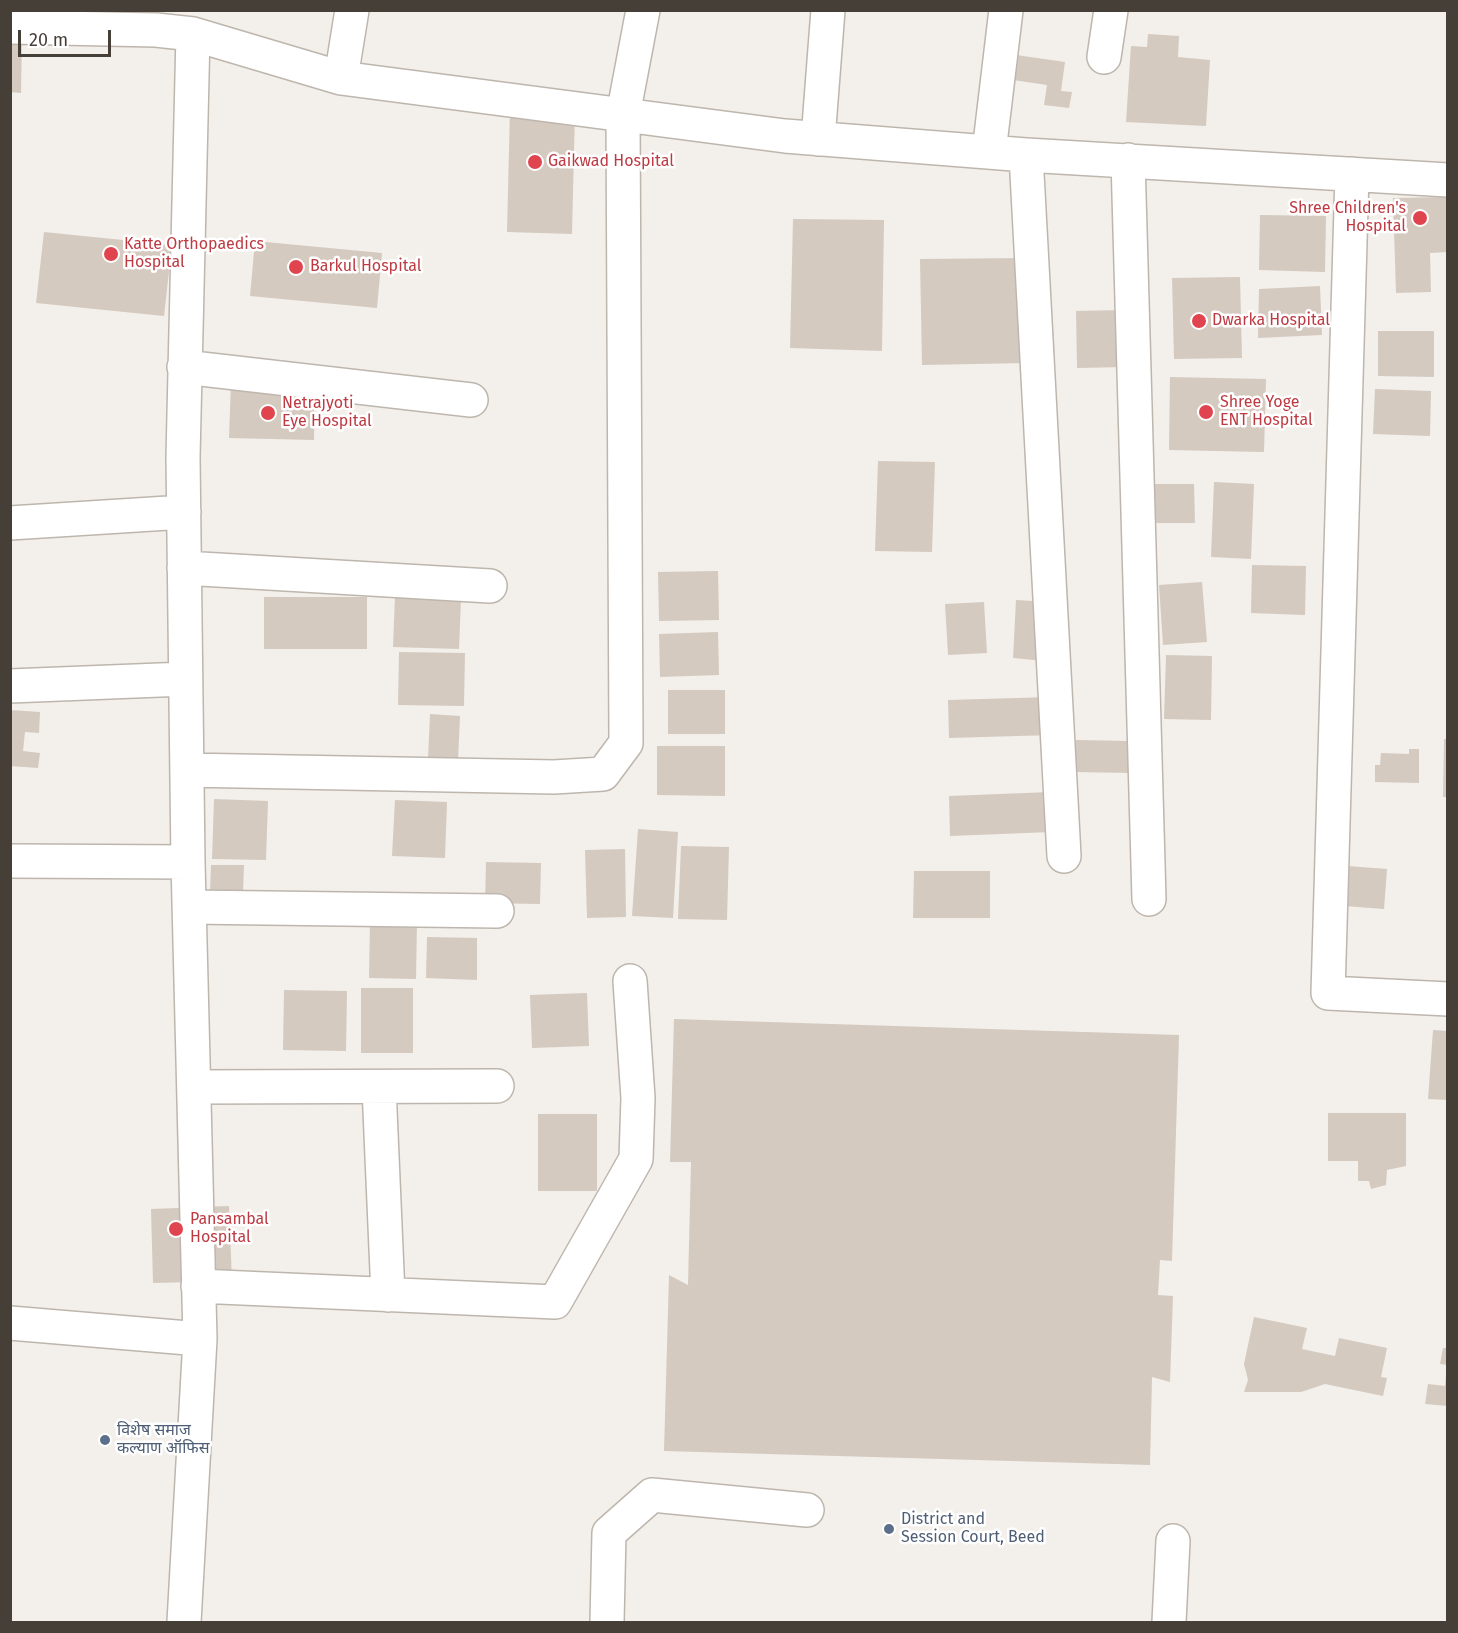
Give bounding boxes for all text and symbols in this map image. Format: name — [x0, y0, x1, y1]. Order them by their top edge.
scale bar — [21, 18, 114, 56]
text: 20 m — [29, 29, 68, 51]
place label: Gaikwad Hospital — [548, 152, 674, 172]
marker: Gaikwad Hospital — [526, 153, 544, 171]
place label: Shree Children's Hospital — [1289, 199, 1406, 237]
marker: Shree Children's Hospital — [1411, 209, 1429, 227]
place label: Katte Orthopaedics Hospital — [124, 235, 264, 273]
marker: Katte Orthopaedics Hospital — [102, 245, 120, 263]
place label: Barkul Hospital — [310, 257, 422, 277]
marker: Barkul Hospital — [287, 258, 305, 276]
place label: Dwarka Hospital — [1212, 311, 1330, 331]
marker: Dwarka Hospital — [1190, 312, 1208, 330]
place label: Shree Yoge ENT Hospital — [1220, 393, 1313, 431]
place label: Netrajyoti Eye Hospital — [282, 394, 372, 432]
marker: Shree Yoge ENT Hospital — [1197, 403, 1215, 421]
marker: Netrajyoti Eye Hospital — [259, 404, 277, 422]
place label: Pansambal Hospital — [190, 1210, 269, 1248]
marker: Pansambal Hospital — [167, 1220, 185, 1238]
place label: विशेष समाज कल्याण ऑफिस — [117, 1421, 209, 1459]
marker: विशेष समाज कल्याण ऑफिस — [98, 1433, 112, 1447]
place label: District and Session Court, Beed — [901, 1510, 1045, 1548]
marker: District and Session Court, Beed — [882, 1522, 896, 1536]

